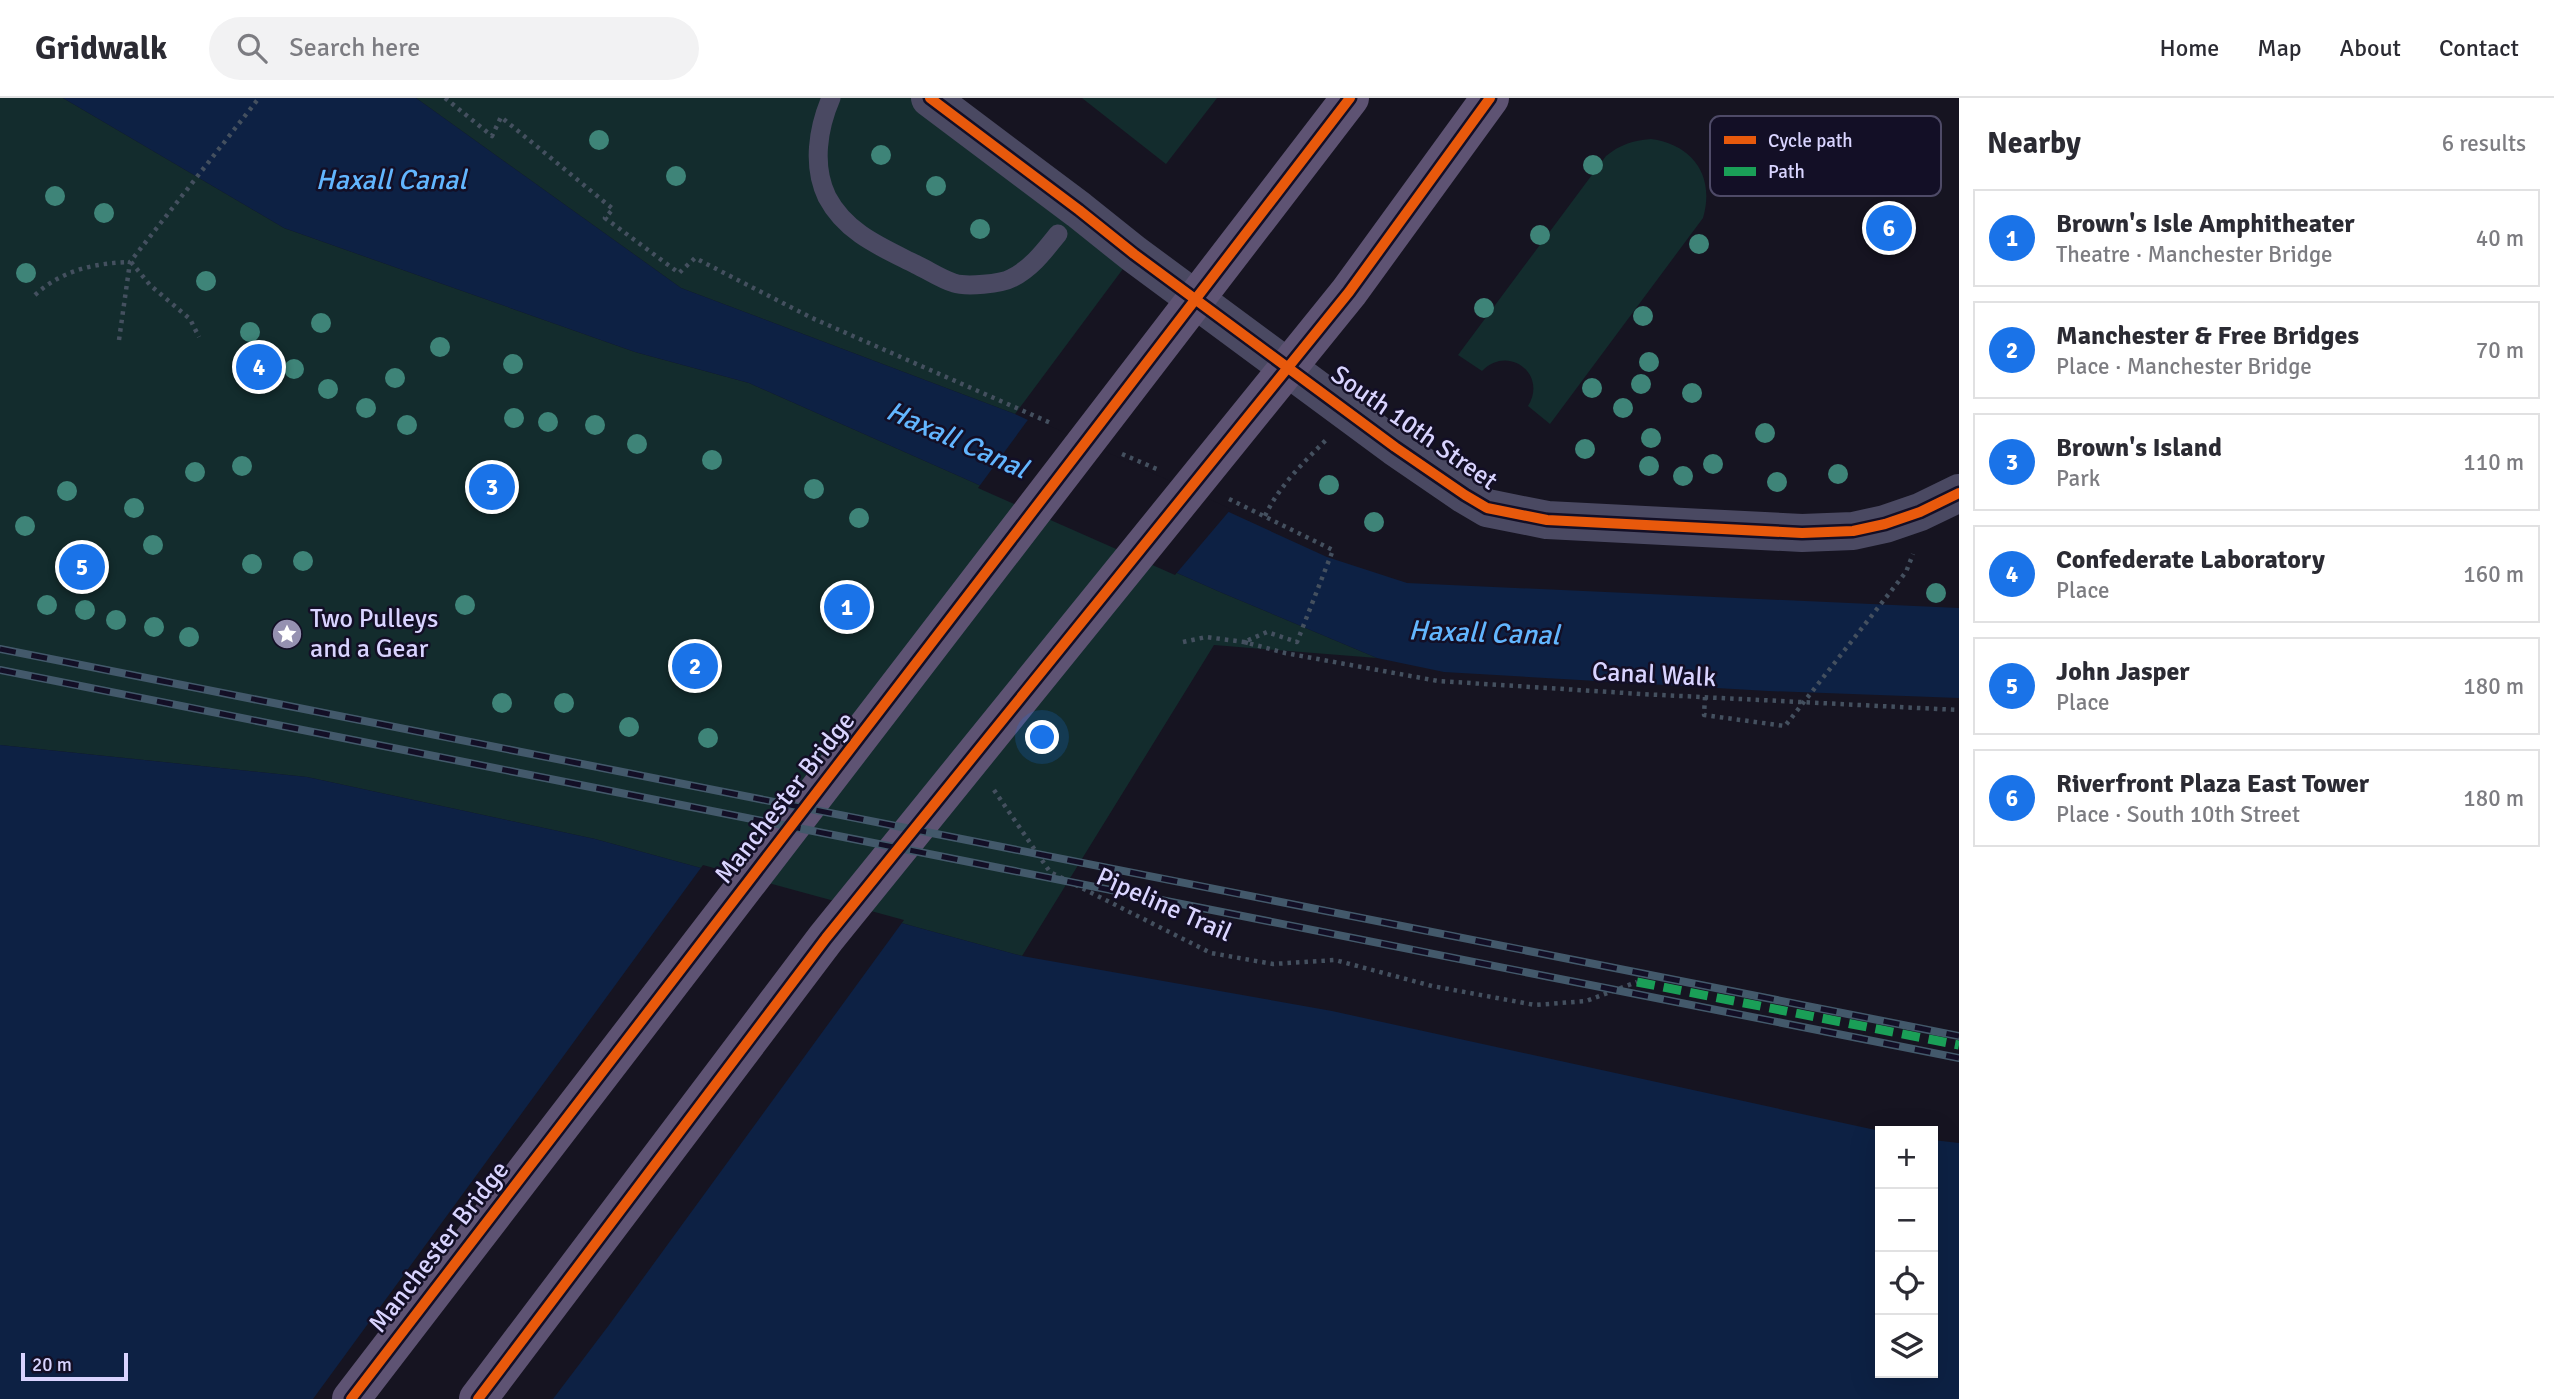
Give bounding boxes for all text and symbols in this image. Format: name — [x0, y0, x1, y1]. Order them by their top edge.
search box — [209, 17, 699, 80]
text: Gridwalk — [35, 28, 167, 69]
icon: search — [233, 29, 271, 67]
text: Search here — [289, 32, 420, 64]
text: Home — [2159, 33, 2219, 63]
text: Map — [2257, 33, 2302, 63]
text: About — [2340, 33, 2401, 63]
text: Contact — [2439, 33, 2519, 63]
legend — [1710, 116, 1941, 196]
text: Nearby — [1987, 125, 2081, 162]
text: Cycle path — [1768, 129, 1853, 153]
text: 6 results — [2442, 129, 2526, 158]
text: Path — [1768, 160, 1805, 184]
water label: Haxall Canal — [316, 163, 468, 197]
pin: 6 — [1866, 202, 1912, 254]
text: Brown's Isle Amphitheater — [2056, 208, 2355, 240]
text: 1 — [2006, 224, 2018, 253]
text: 40 m — [2476, 224, 2524, 253]
text: Theatre · Manchester Bridge — [2056, 240, 2333, 269]
text: Manchester & Free Bridges — [2056, 320, 2359, 352]
text: 2 — [2006, 336, 2018, 365]
text: 70 m — [2476, 336, 2524, 365]
pin: 4 — [236, 341, 282, 393]
text: Place · Manchester Bridge — [2056, 352, 2312, 381]
street label: South 10th Street — [1325, 359, 1503, 497]
water label: Haxall Canal — [881, 394, 1034, 487]
text: Brown's Island — [2056, 432, 2222, 464]
text: 3 — [2006, 448, 2018, 477]
text: 110 m — [2463, 448, 2524, 477]
pin: 3 — [469, 461, 515, 513]
text: Park — [2056, 464, 2100, 493]
pin: 5 — [59, 541, 105, 593]
text: Confederate Laboratory — [2056, 544, 2325, 576]
text: 4 — [2006, 560, 2018, 589]
text: 160 m — [2463, 560, 2524, 589]
text: Place — [2056, 576, 2110, 605]
pin: 1 — [824, 581, 870, 633]
place label: Two Pulleys and a Gear — [310, 603, 438, 665]
water label: Haxall Canal — [1408, 613, 1562, 653]
place icon: Two Pulleys and a Gear — [270, 617, 304, 651]
pin: 2 — [672, 640, 718, 692]
street label: Canal Walk — [1591, 656, 1717, 694]
text: John Jasper — [2056, 656, 2190, 688]
text: 5 — [2006, 672, 2018, 701]
text: 180 m — [2463, 672, 2524, 701]
text: Place — [2056, 688, 2110, 717]
street label: Manchester Bridge — [708, 706, 862, 890]
your location — [1025, 720, 1059, 754]
text: Riverfront Plaza East Tower — [2056, 768, 2369, 800]
text: 6 — [2006, 784, 2018, 813]
text: 180 m — [2463, 784, 2524, 813]
text: Place · South 10th Street — [2056, 800, 2300, 829]
street label: Pipeline Trail — [1091, 861, 1237, 949]
map controls — [1875, 1126, 1938, 1378]
button: + — [1875, 1126, 1938, 1189]
street label: Manchester Bridge — [362, 1155, 516, 1339]
button: − — [1875, 1189, 1938, 1252]
button: locate — [1875, 1252, 1938, 1315]
button: layers — [1875, 1315, 1938, 1378]
scale bar — [21, 1350, 128, 1382]
text: 20 m — [32, 1353, 72, 1377]

